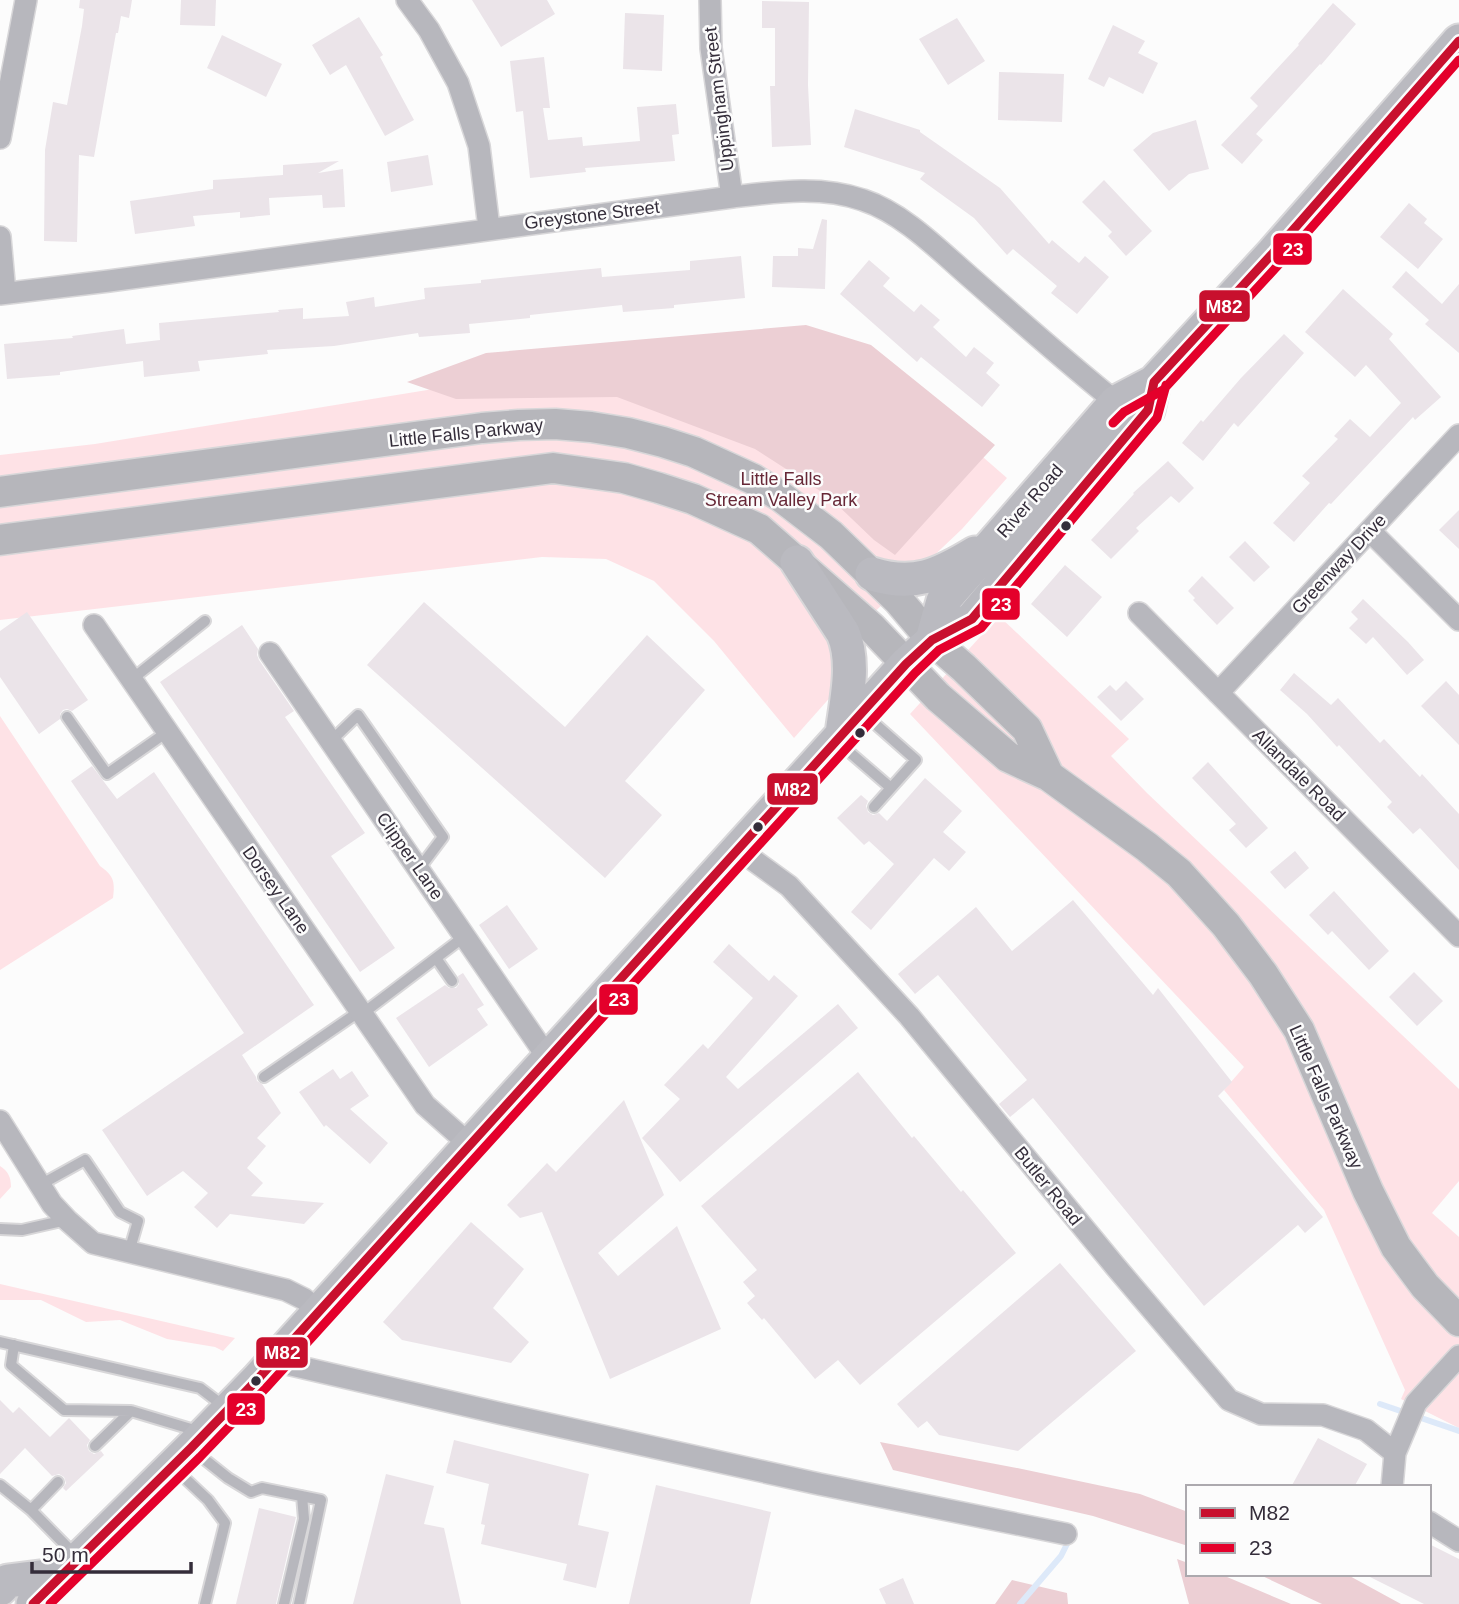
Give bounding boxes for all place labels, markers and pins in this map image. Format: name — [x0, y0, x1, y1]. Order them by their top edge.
unlabelled marker — [1059, 519, 1073, 533]
unlabelled marker — [853, 726, 867, 740]
unlabelled marker — [751, 820, 765, 834]
unlabelled marker — [249, 1374, 263, 1388]

